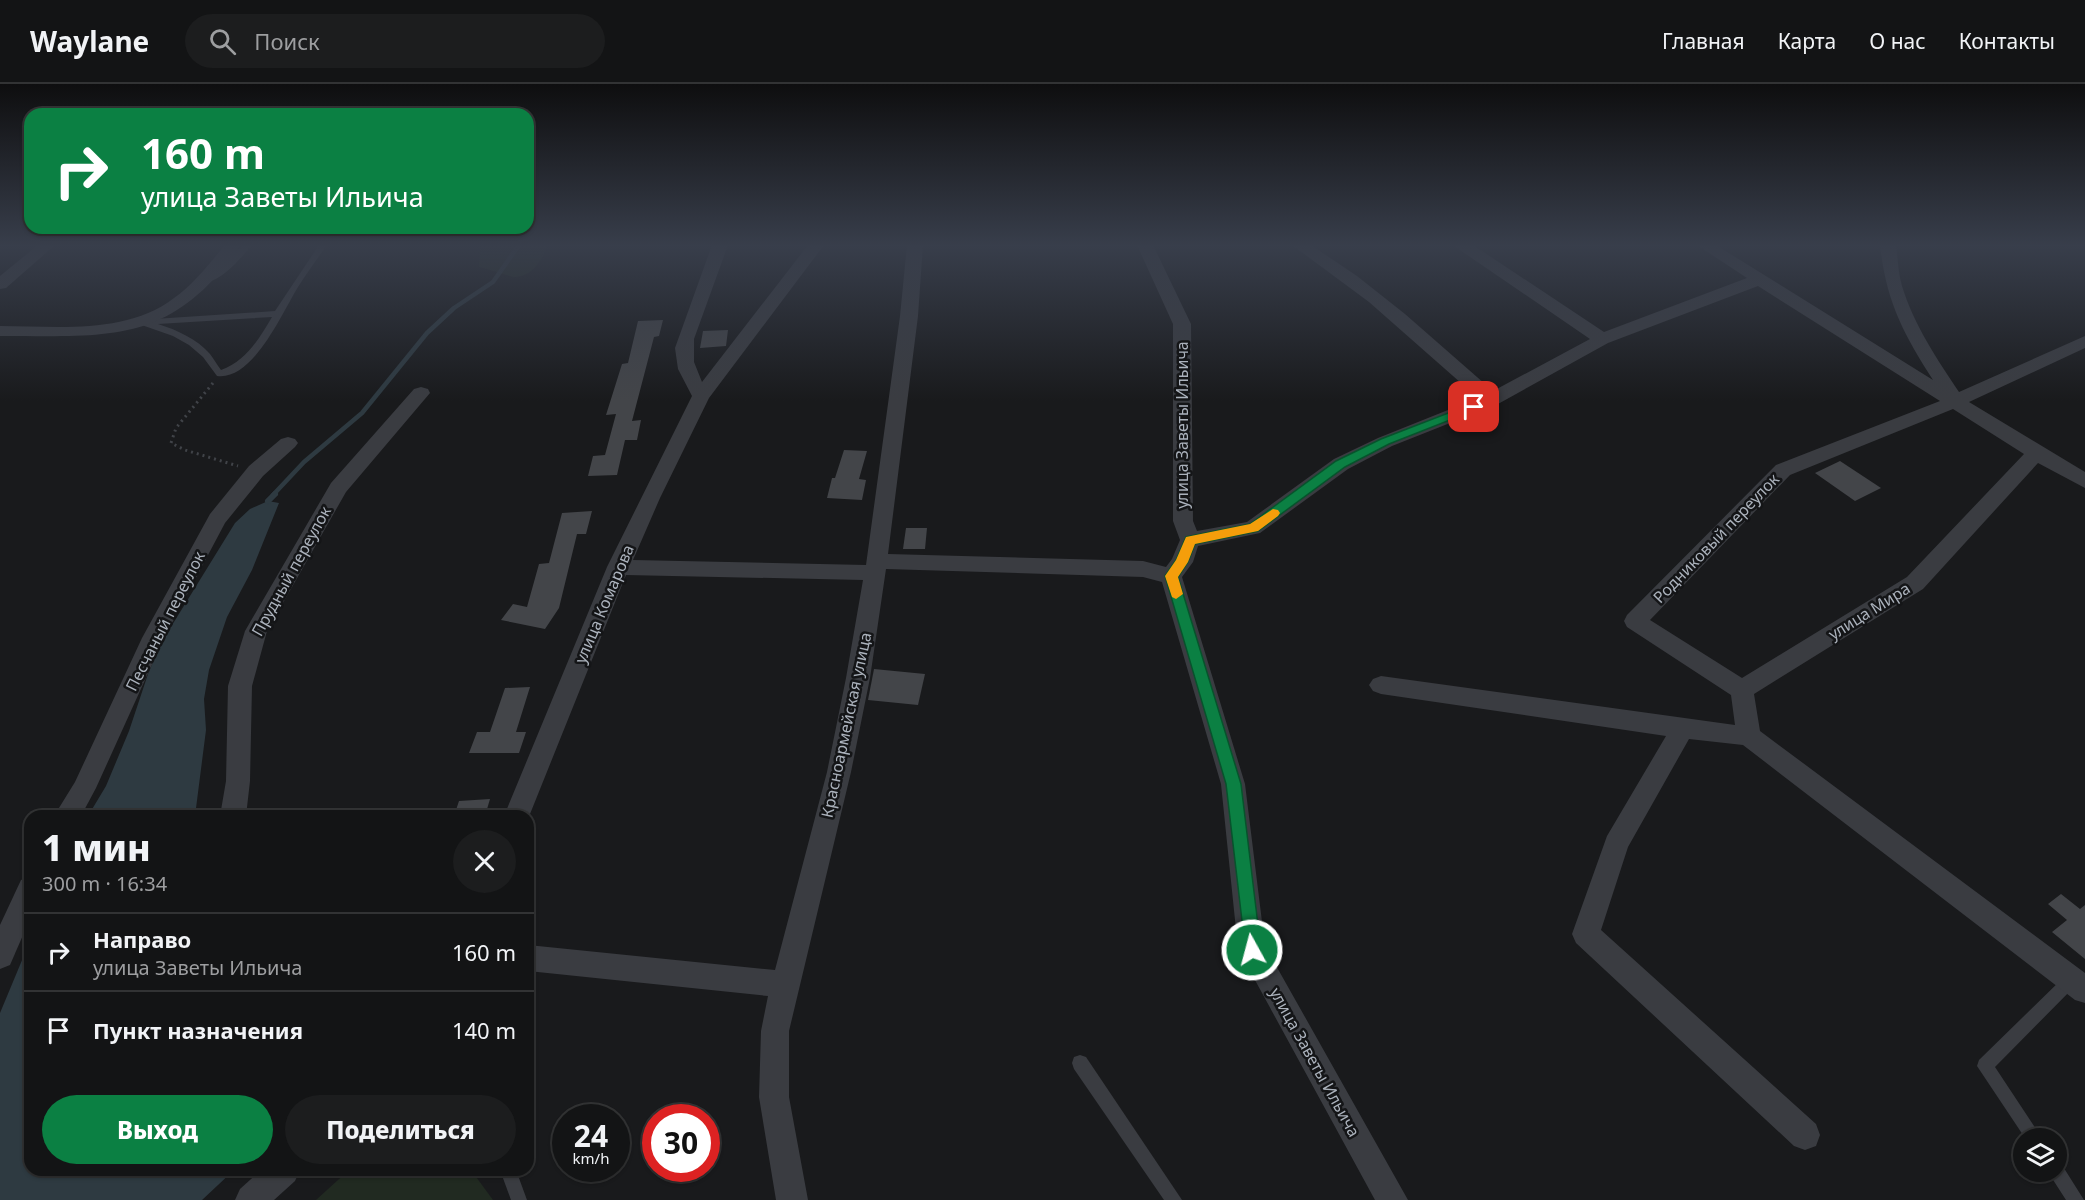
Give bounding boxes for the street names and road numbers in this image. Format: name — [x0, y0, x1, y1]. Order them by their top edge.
street label: улица Заветы Ильича — [1171, 341, 1193, 509]
street label: Родниковый переулок — [1648, 468, 1784, 608]
street label: Прудный переулок — [246, 502, 336, 640]
street label: улица Комарова — [569, 541, 639, 667]
street label: Песчаный переулок — [120, 547, 210, 695]
street label: улица Мира — [1824, 577, 1914, 645]
street label: Красноармейская улица — [816, 630, 876, 820]
street label: улица Заветы Ильича — [1265, 983, 1365, 1141]

